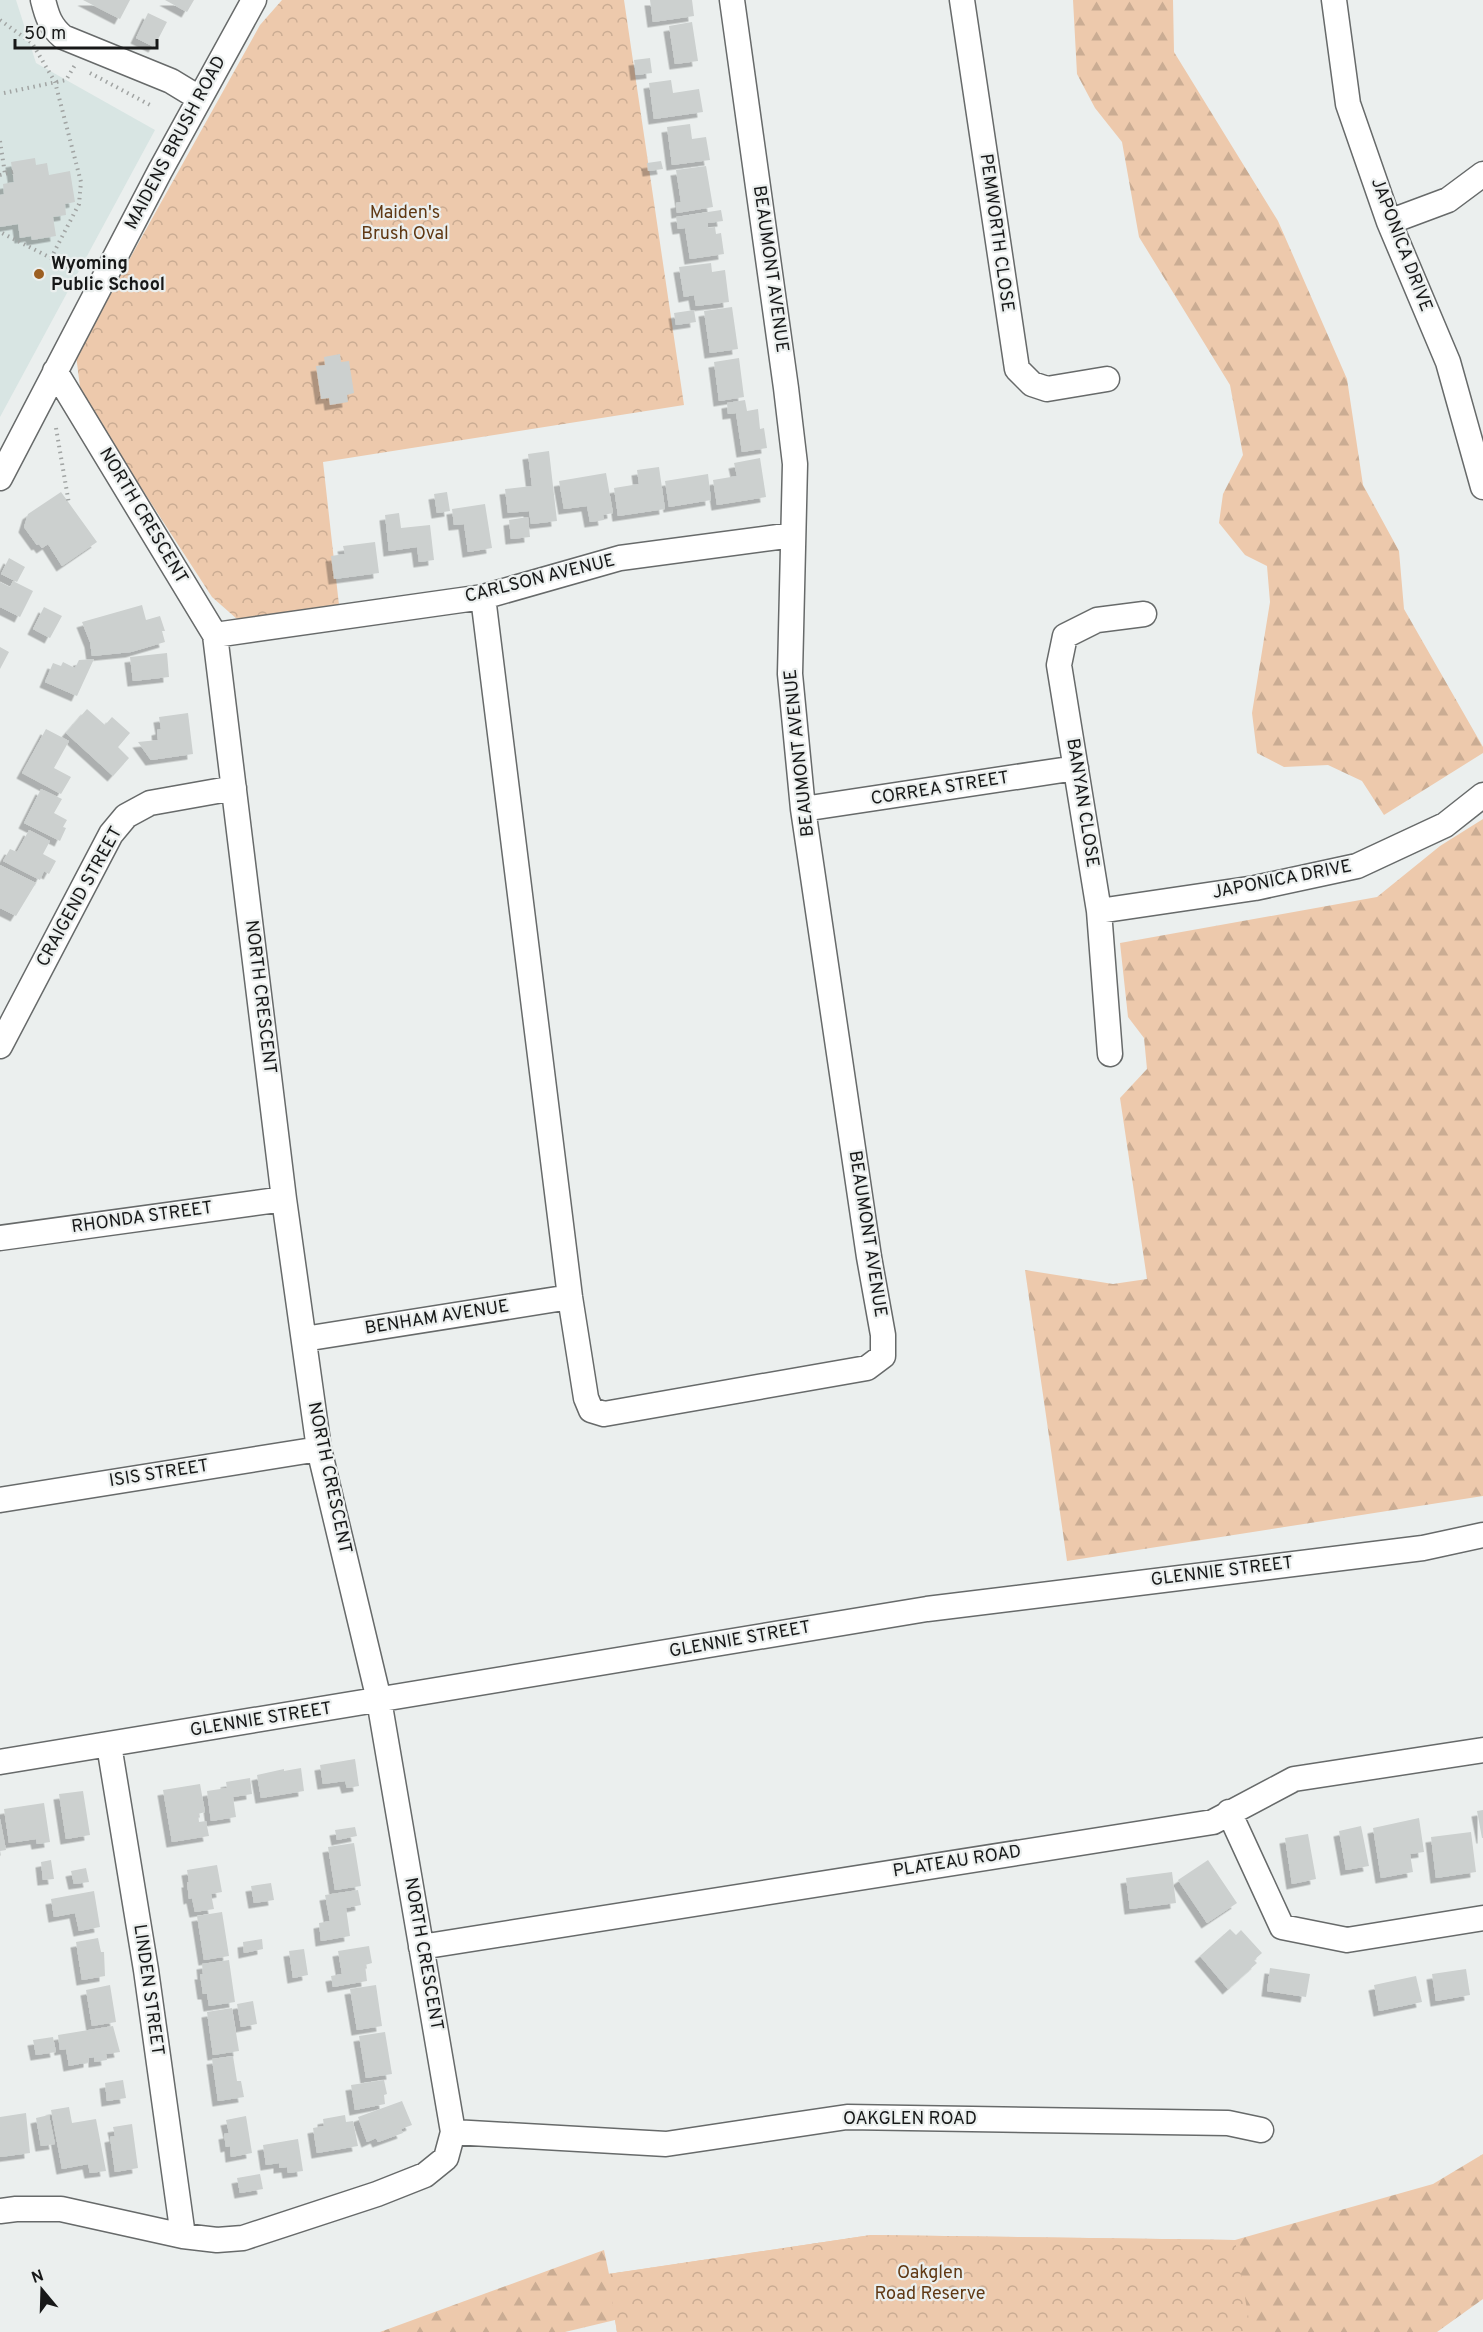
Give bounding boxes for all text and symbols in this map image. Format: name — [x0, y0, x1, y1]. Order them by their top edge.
scale bar — [15, 12, 158, 50]
text: 50 m — [24, 23, 66, 46]
street label: MAIDENS BRUSH ROAD — [120, 52, 232, 234]
street label: PEMWORTH CLOSE — [974, 152, 1018, 314]
street label: JAPONICA DRIVE — [1365, 175, 1437, 315]
street label: BEAUMONT AVENUE — [747, 184, 793, 354]
park label: Maiden's Brush Oval — [361, 202, 449, 246]
place label: Wyoming Public School — [51, 253, 165, 297]
marker: Wyoming Public School — [32, 267, 46, 281]
street label: NORTH CRESCENT — [93, 444, 193, 588]
street label: CARLSON AVENUE — [463, 549, 617, 609]
street label: BEAUMONT AVENUE — [780, 668, 820, 838]
street label: BANYAN CLOSE — [1060, 737, 1104, 869]
street label: CORREA STREET — [869, 767, 1011, 811]
street label: CRAIGEND STREET — [32, 823, 128, 971]
street label: JAPONICA DRIVE — [1210, 855, 1354, 905]
street label: NORTH CRESCENT — [239, 919, 281, 1075]
street label: BEAUMONT AVENUE — [842, 1149, 892, 1319]
street label: RHONDA STREET — [70, 1197, 214, 1239]
street label: BENHAM AVENUE — [363, 1295, 511, 1341]
street label: NORTH CRESCENT — [302, 1400, 356, 1556]
street label: ISIS STREET — [107, 1455, 211, 1493]
street label: GLENNIE STREET — [1150, 1552, 1294, 1592]
street label: GLENNIE STREET — [667, 1616, 813, 1664]
street label: GLENNIE STREET — [188, 1697, 334, 1743]
street label: PLATEAU ROAD — [891, 1840, 1023, 1884]
street label: NORTH CRESCENT — [398, 1876, 448, 2032]
street label: LINDEN STREET — [127, 1923, 169, 2057]
street label: OAKGLEN ROAD — [843, 2108, 977, 2131]
north arrow — [12, 2260, 72, 2320]
park label: Oakglen Road Reserve — [874, 2262, 986, 2306]
text: N — [29, 2266, 46, 2289]

